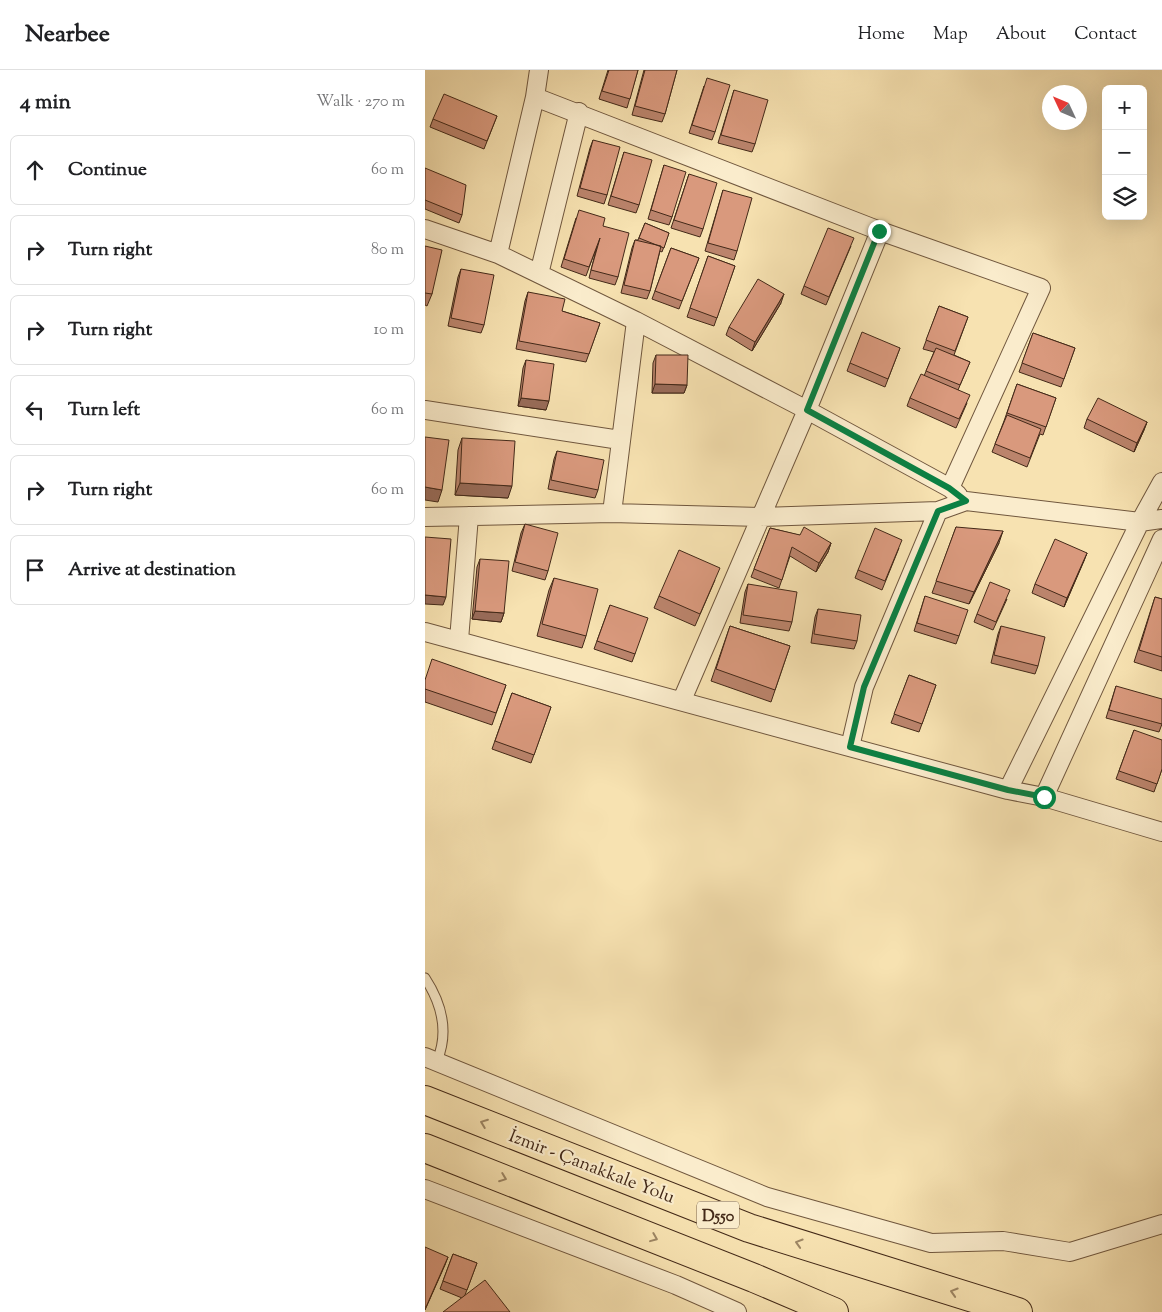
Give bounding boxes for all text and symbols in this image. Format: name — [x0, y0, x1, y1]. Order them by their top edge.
text: Nearbee — [25, 18, 110, 52]
text: Home — [858, 22, 905, 48]
text: Map — [933, 22, 968, 48]
text: About — [996, 22, 1046, 48]
text: Contact — [1074, 22, 1137, 48]
north arrow — [1042, 85, 1087, 130]
map controls — [1102, 85, 1147, 220]
button: + — [1102, 85, 1147, 130]
text: 4 min — [20, 88, 71, 118]
text: Walk · 270 m — [316, 91, 405, 114]
button: − — [1102, 130, 1147, 175]
icon: ahead — [21, 156, 49, 184]
text: Continue — [68, 157, 147, 184]
text: 60 m — [371, 159, 404, 182]
button: layers — [1102, 175, 1147, 220]
route end — [868, 220, 891, 243]
icon: right — [21, 236, 49, 264]
text: Turn right — [68, 237, 152, 264]
text: 80 m — [371, 239, 404, 262]
icon: right — [21, 316, 49, 344]
text: Turn right — [68, 317, 152, 344]
text: 10 m — [374, 319, 404, 342]
icon: left — [21, 396, 49, 424]
text: Turn left — [68, 397, 140, 424]
text: 60 m — [371, 399, 404, 422]
icon: right — [21, 476, 49, 504]
text: Turn right — [68, 477, 152, 504]
text: 60 m — [371, 479, 404, 502]
icon: arrive — [21, 556, 49, 584]
text: Arrive at destination — [68, 557, 236, 584]
route start — [1033, 786, 1056, 809]
one-way arrow — [480, 1119, 489, 1130]
street label: İzmir - Çanakkale Yolu — [505, 1124, 678, 1211]
one-way arrow — [498, 1172, 507, 1182]
road number: D550 — [697, 1202, 739, 1228]
one-way arrow — [649, 1232, 658, 1242]
one-way arrow — [796, 1239, 804, 1249]
one-way arrow — [951, 1288, 959, 1298]

